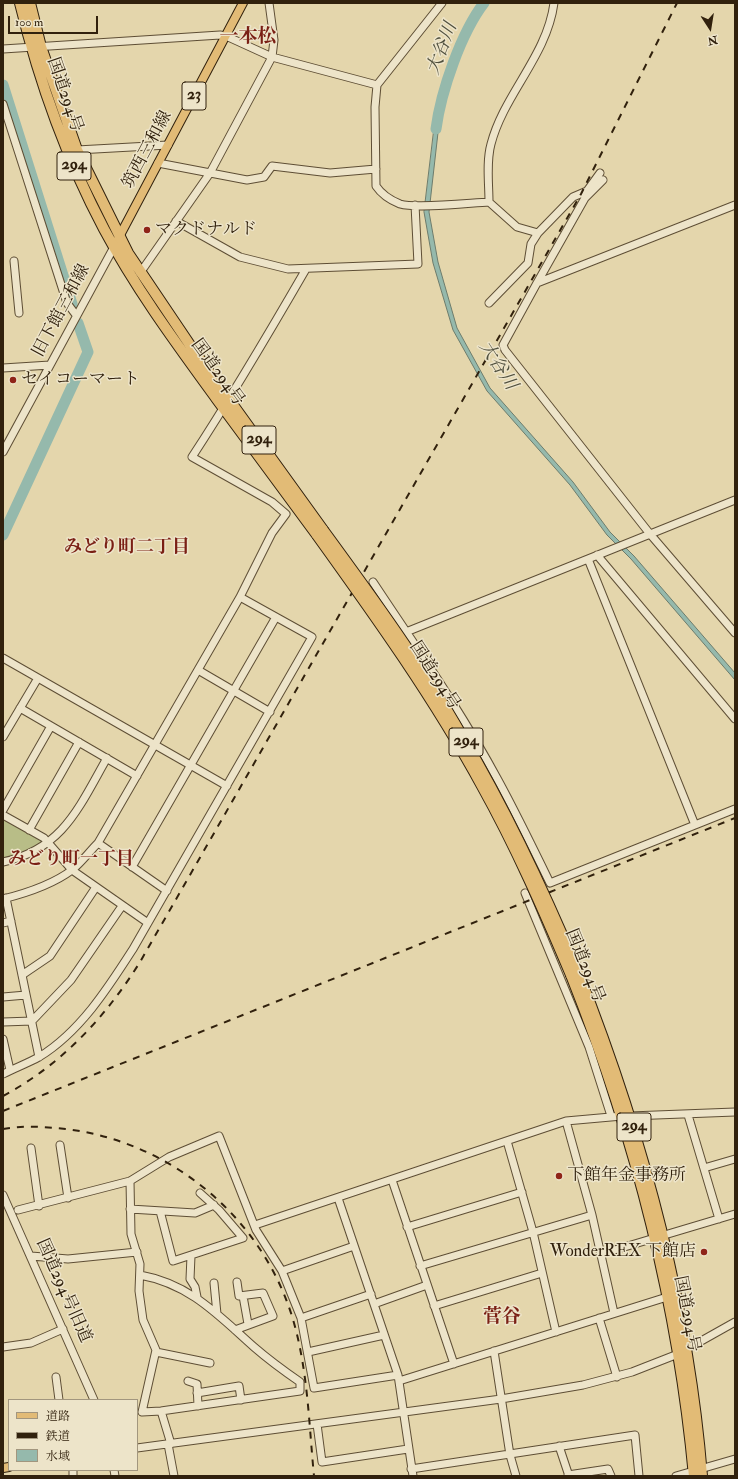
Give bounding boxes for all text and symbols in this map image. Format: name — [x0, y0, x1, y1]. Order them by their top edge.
scale bar — [10, 8, 100, 34]
north arrow — [690, 8, 730, 48]
text: 100 m — [15, 15, 43, 30]
water label: 大谷川 — [423, 20, 463, 78]
district label: 一本松 — [220, 27, 276, 49]
text: N — [706, 33, 719, 48]
street label: 国道294号 — [42, 55, 86, 135]
road number: 23 — [182, 82, 206, 110]
street label: 筑西三和線 — [119, 108, 177, 192]
road number: 294 — [57, 152, 91, 180]
place label: マクドナルド — [155, 220, 257, 240]
marker: マクドナルド — [142, 225, 152, 235]
street label: 旧下館三和線 — [29, 261, 95, 361]
street label: 国道294号 — [186, 336, 248, 410]
water label: 大谷川 — [473, 337, 521, 395]
place label: セイコーマート — [21, 370, 140, 390]
marker: セイコーマート — [8, 375, 18, 385]
road number: 294 — [242, 426, 276, 454]
district label: みどり町二丁目 — [64, 537, 190, 559]
street label: 国道294号 — [404, 638, 464, 714]
road number: 294 — [449, 728, 483, 756]
district label: みどり町一丁目 — [8, 849, 134, 871]
street label: 国道294号 — [560, 926, 608, 1006]
road number: 294 — [617, 1113, 651, 1141]
place label: 下館年金事務所 — [567, 1166, 686, 1186]
marker: 下館年金事務所 — [554, 1171, 564, 1181]
street label: 国道294号旧道 — [31, 1236, 95, 1346]
place label: WonderREX 下館店 — [550, 1242, 696, 1262]
marker: WonderREX 下館店 — [699, 1247, 709, 1257]
street label: 国道294号 — [669, 1274, 703, 1354]
district label: 菅谷 — [483, 1307, 521, 1329]
legend — [8, 1399, 138, 1471]
text: 道路 — [46, 1409, 70, 1424]
text: 鉄道 — [46, 1429, 70, 1444]
text: 水域 — [46, 1449, 70, 1464]

